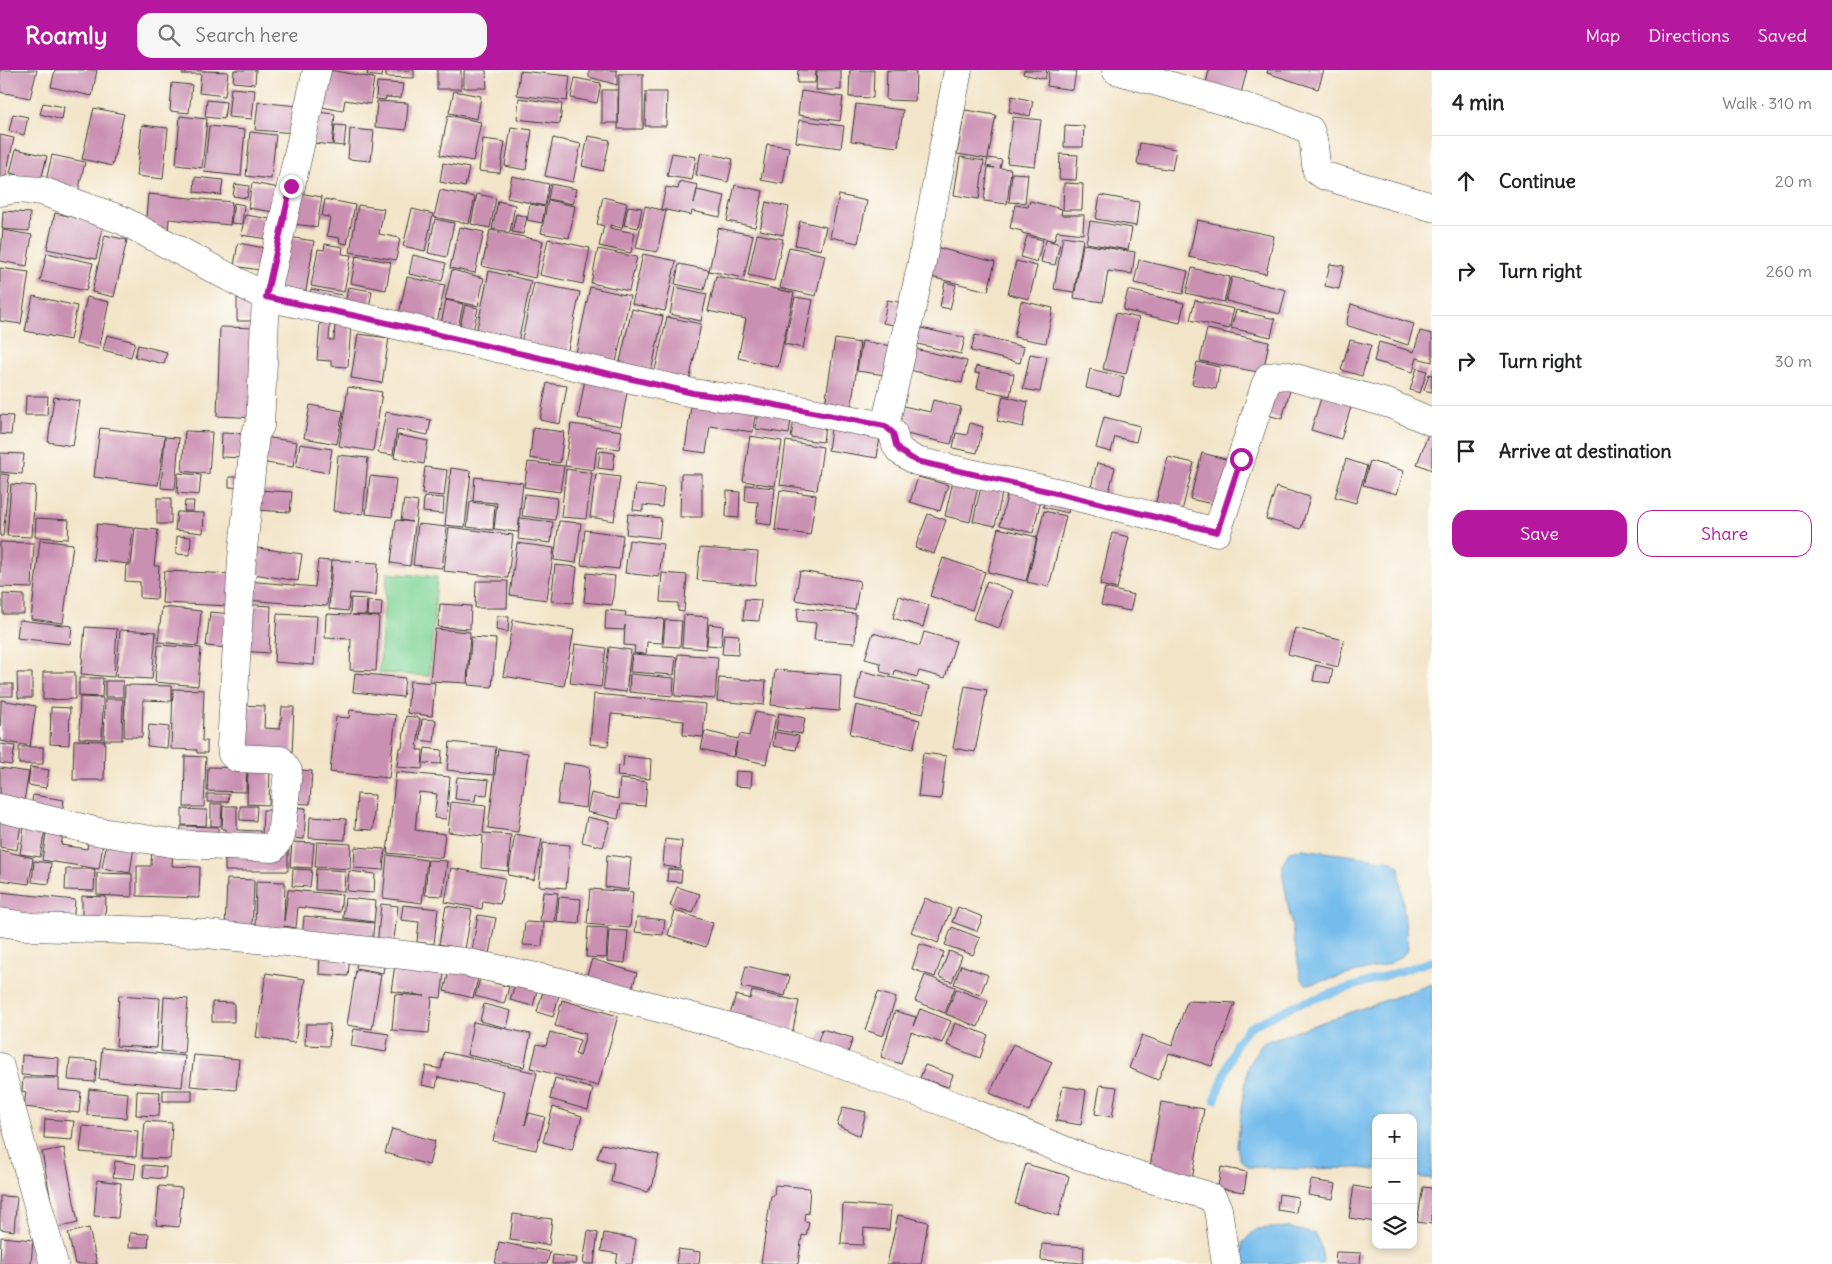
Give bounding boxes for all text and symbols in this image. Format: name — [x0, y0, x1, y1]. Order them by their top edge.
search box — [137, 13, 487, 58]
text: Roamly — [25, 20, 107, 50]
icon: search — [155, 21, 183, 49]
text: Search here — [195, 23, 298, 47]
text: Map — [1585, 24, 1620, 47]
text: Directions — [1648, 24, 1730, 47]
text: Saved — [1758, 24, 1807, 47]
text: 4 min — [1452, 89, 1504, 116]
text: Walk · 310 m — [1722, 93, 1812, 113]
icon: ahead — [1452, 167, 1480, 195]
text: Continue — [1499, 169, 1576, 193]
text: 20 m — [1775, 171, 1812, 191]
route end — [280, 175, 303, 198]
icon: right — [1452, 257, 1480, 285]
text: Turn right — [1499, 259, 1582, 283]
text: 260 m — [1766, 261, 1812, 281]
icon: right — [1452, 347, 1480, 375]
text: Turn right — [1499, 349, 1582, 373]
text: 30 m — [1775, 351, 1812, 371]
icon: arrive — [1452, 437, 1480, 465]
text: Arrive at destination — [1499, 439, 1672, 463]
route start — [1230, 448, 1253, 471]
button: Save — [1452, 510, 1627, 557]
button: Share — [1637, 510, 1812, 557]
map controls — [1372, 1114, 1417, 1249]
button: + — [1372, 1114, 1417, 1159]
button: − — [1372, 1159, 1417, 1204]
button: layers — [1372, 1204, 1417, 1249]

